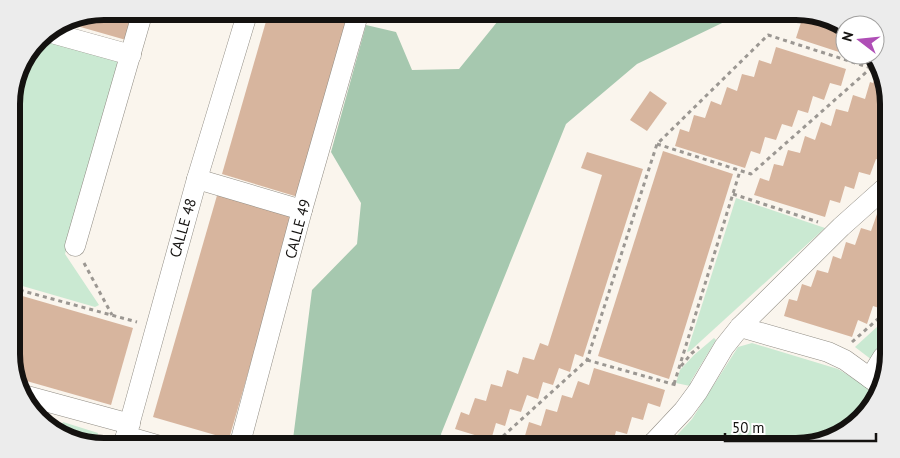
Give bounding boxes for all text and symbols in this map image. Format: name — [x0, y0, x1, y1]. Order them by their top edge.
north arrow — [835, 15, 885, 65]
text: N — [838, 30, 857, 43]
street label: CALLE 48 — [165, 196, 200, 260]
street label: CALLE 49 — [280, 197, 315, 261]
scale bar — [725, 410, 876, 442]
text: 50 m — [732, 418, 765, 437]

